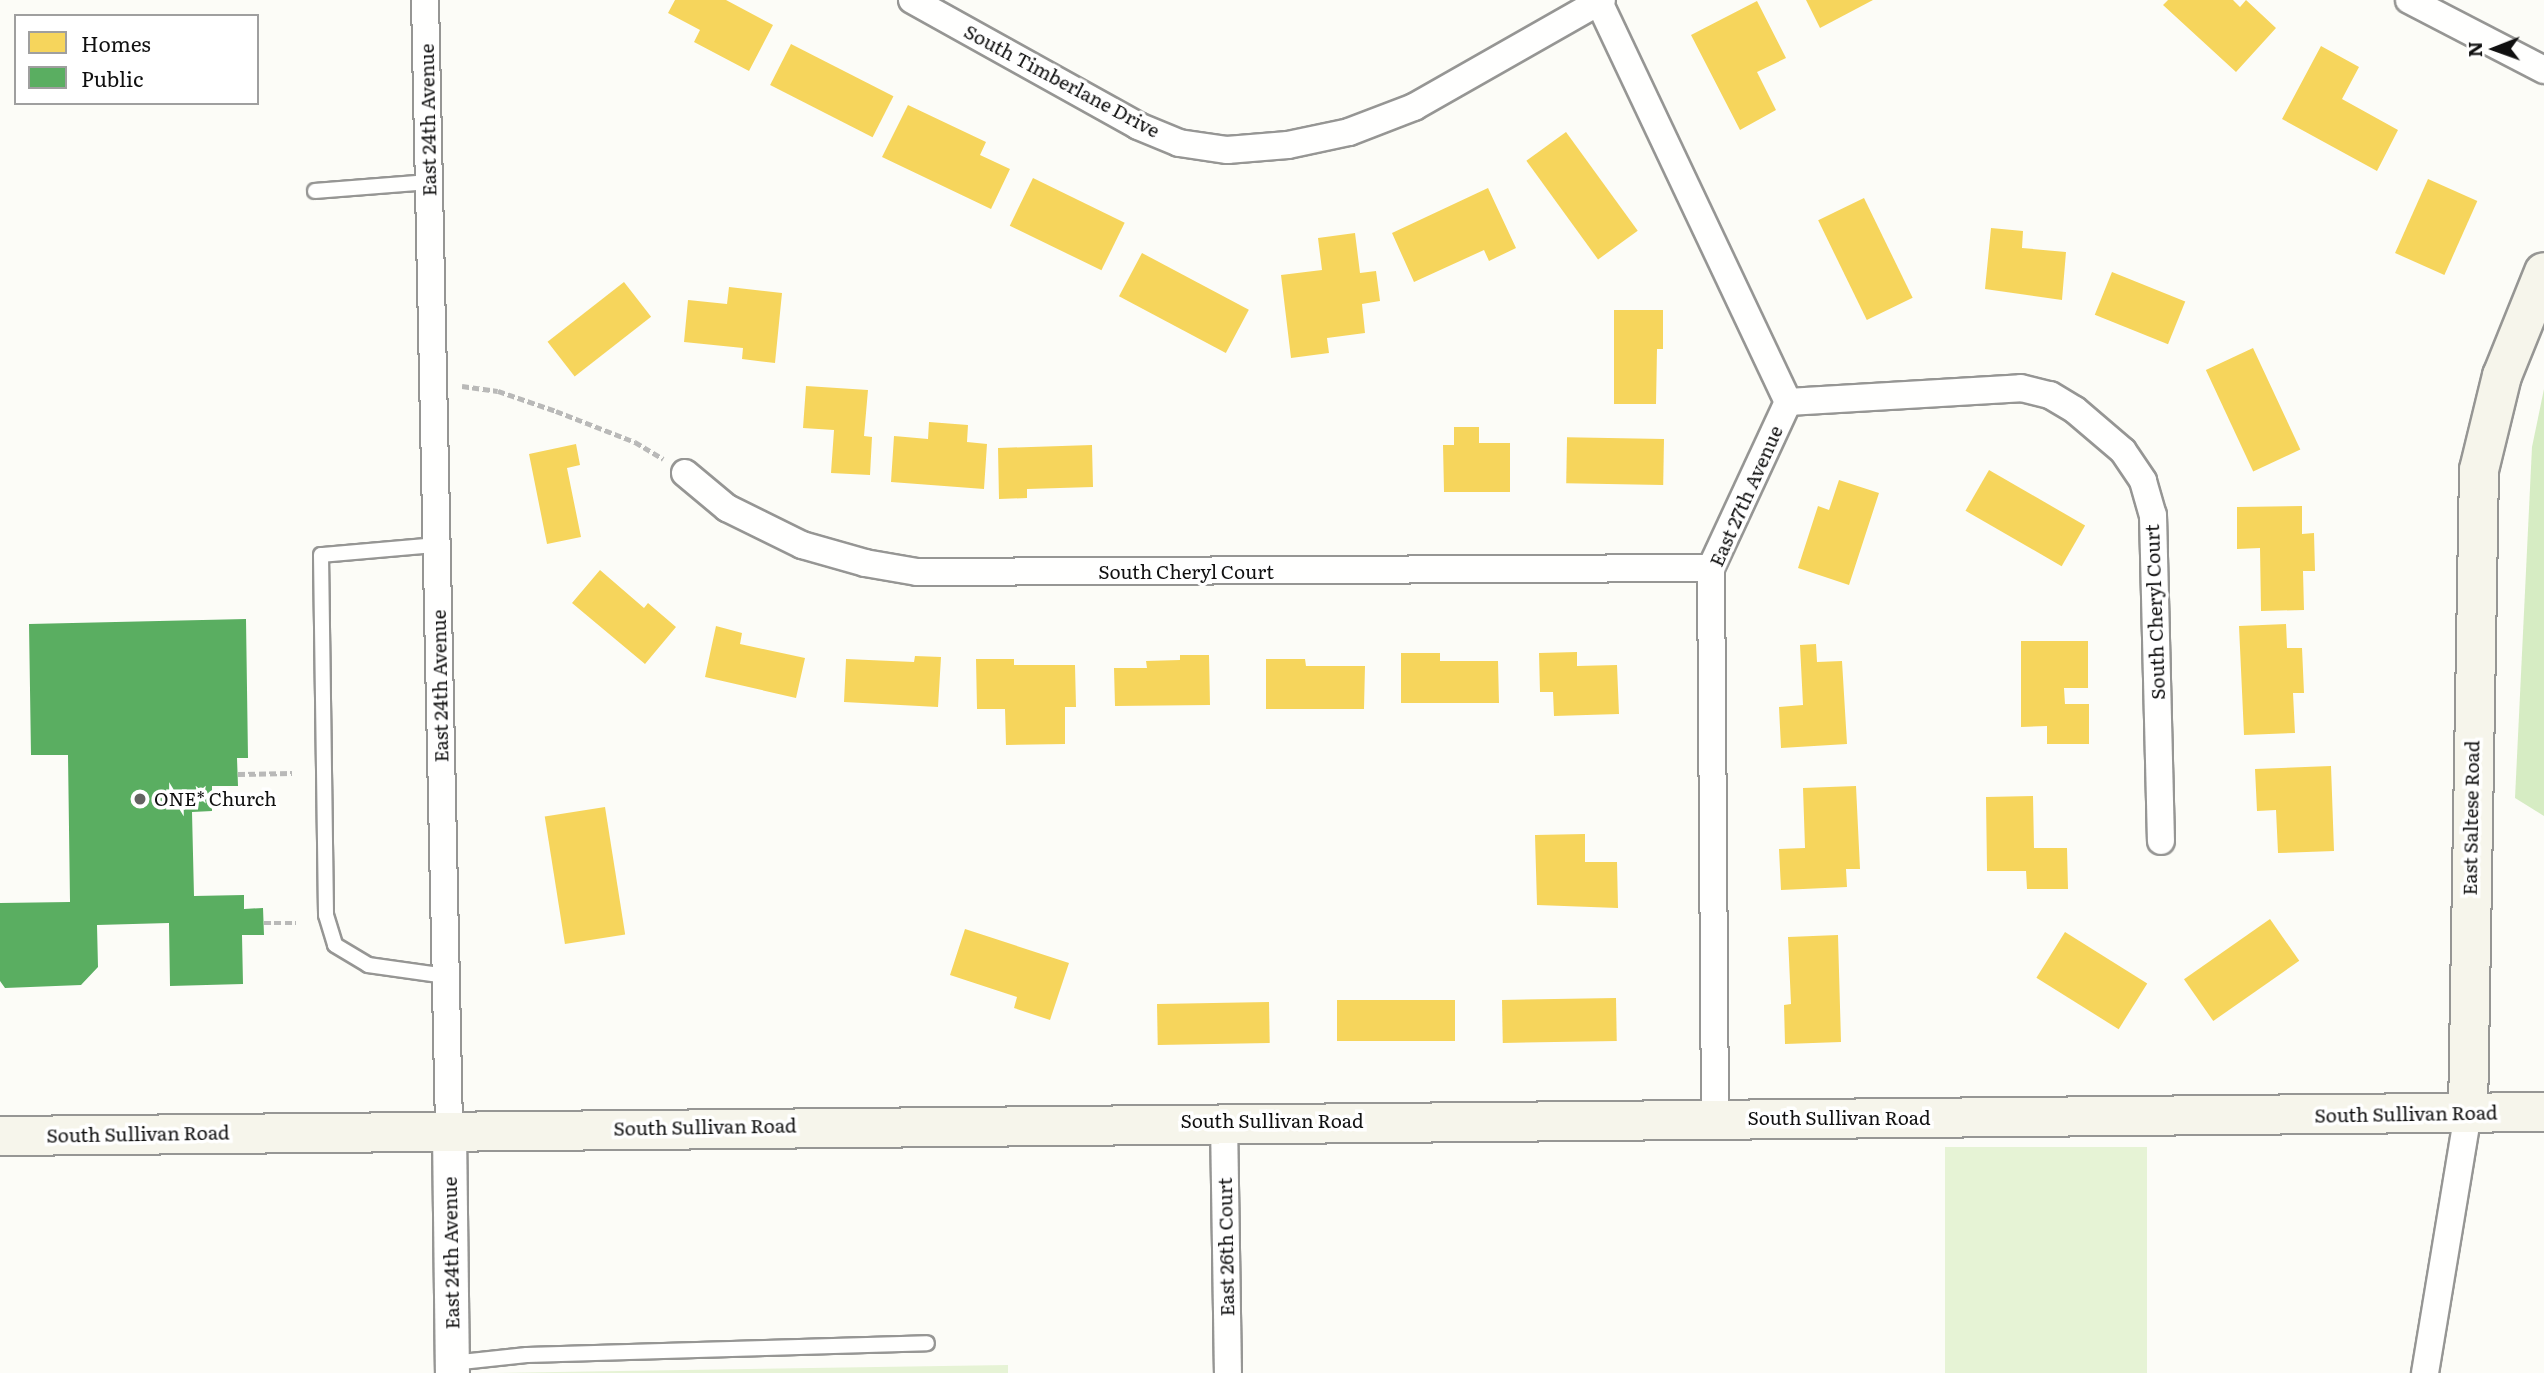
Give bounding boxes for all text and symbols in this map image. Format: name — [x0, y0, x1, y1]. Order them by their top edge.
legend — [14, 14, 259, 105]
north arrow — [2460, 14, 2530, 84]
street label: South Timberlane Drive — [960, 20, 1164, 142]
text: Homes — [81, 27, 151, 58]
text: N — [2460, 41, 2488, 58]
street label: East 24th Avenue — [415, 43, 441, 197]
text: Public — [81, 62, 143, 93]
street label: East 27th Avenue — [1705, 422, 1787, 570]
street label: South Cheryl Court — [2141, 524, 2169, 700]
street label: South Cheryl Court — [1098, 561, 1274, 583]
street label: East 24th Avenue — [427, 609, 453, 763]
street label: East Saltese Road — [2458, 740, 2484, 896]
place label: ONE* Church — [154, 788, 277, 810]
marker: ONE* Church — [132, 791, 148, 807]
street label: South Sullivan Road — [2314, 1101, 2498, 1127]
street label: South Sullivan Road — [1747, 1107, 1931, 1129]
street label: South Sullivan Road — [1180, 1110, 1364, 1132]
street label: South Sullivan Road — [613, 1114, 797, 1140]
street label: South Sullivan Road — [46, 1121, 230, 1147]
street label: East 24th Avenue — [438, 1176, 464, 1330]
street label: East 26th Court — [1213, 1177, 1239, 1317]

